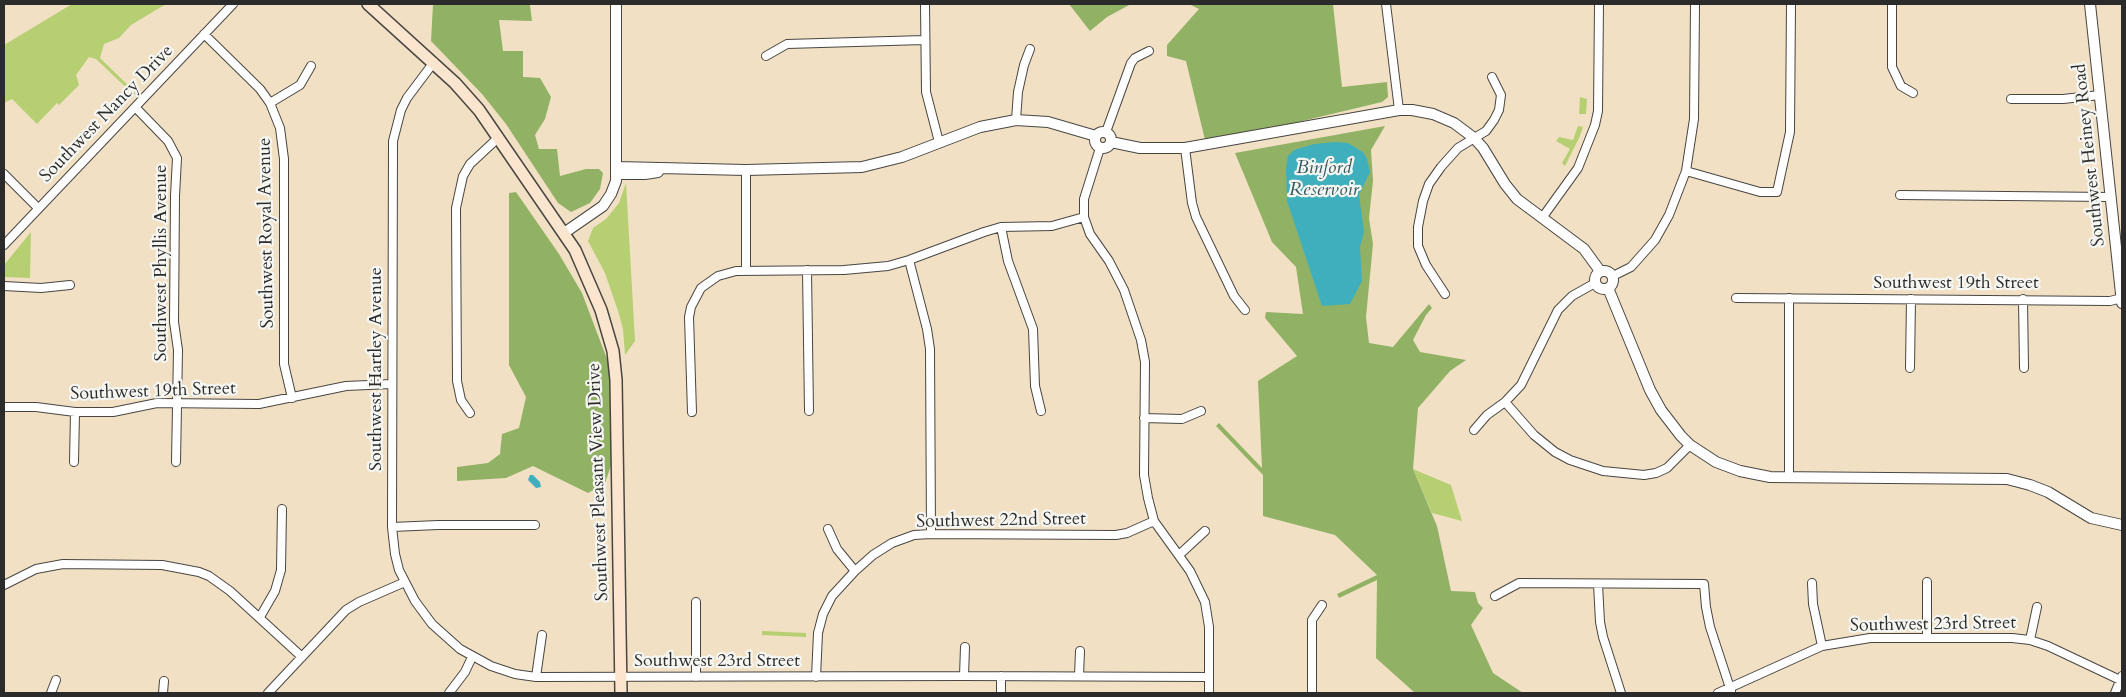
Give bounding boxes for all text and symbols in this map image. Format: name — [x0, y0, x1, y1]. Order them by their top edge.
street label: Southwest Nancy Drive — [36, 41, 178, 187]
street label: Southwest Heiney Road — [2070, 62, 2110, 248]
street label: Southwest Royal Avenue — [255, 138, 279, 328]
water label: Binford Reservoir — [1289, 158, 1359, 202]
street label: Southwest Phyllis Avenue — [151, 165, 173, 361]
street label: Southwest Hartley Avenue — [366, 267, 388, 471]
street label: Southwest 19th Street — [1873, 273, 2039, 295]
street label: Southwest Pleasant View Drive — [584, 363, 614, 601]
street label: Southwest 19th Street — [70, 378, 236, 406]
street label: Southwest 22nd Street — [916, 509, 1086, 533]
street label: Southwest 23rd Street — [1850, 613, 2016, 637]
street label: Southwest 23rd Street — [634, 651, 800, 673]

